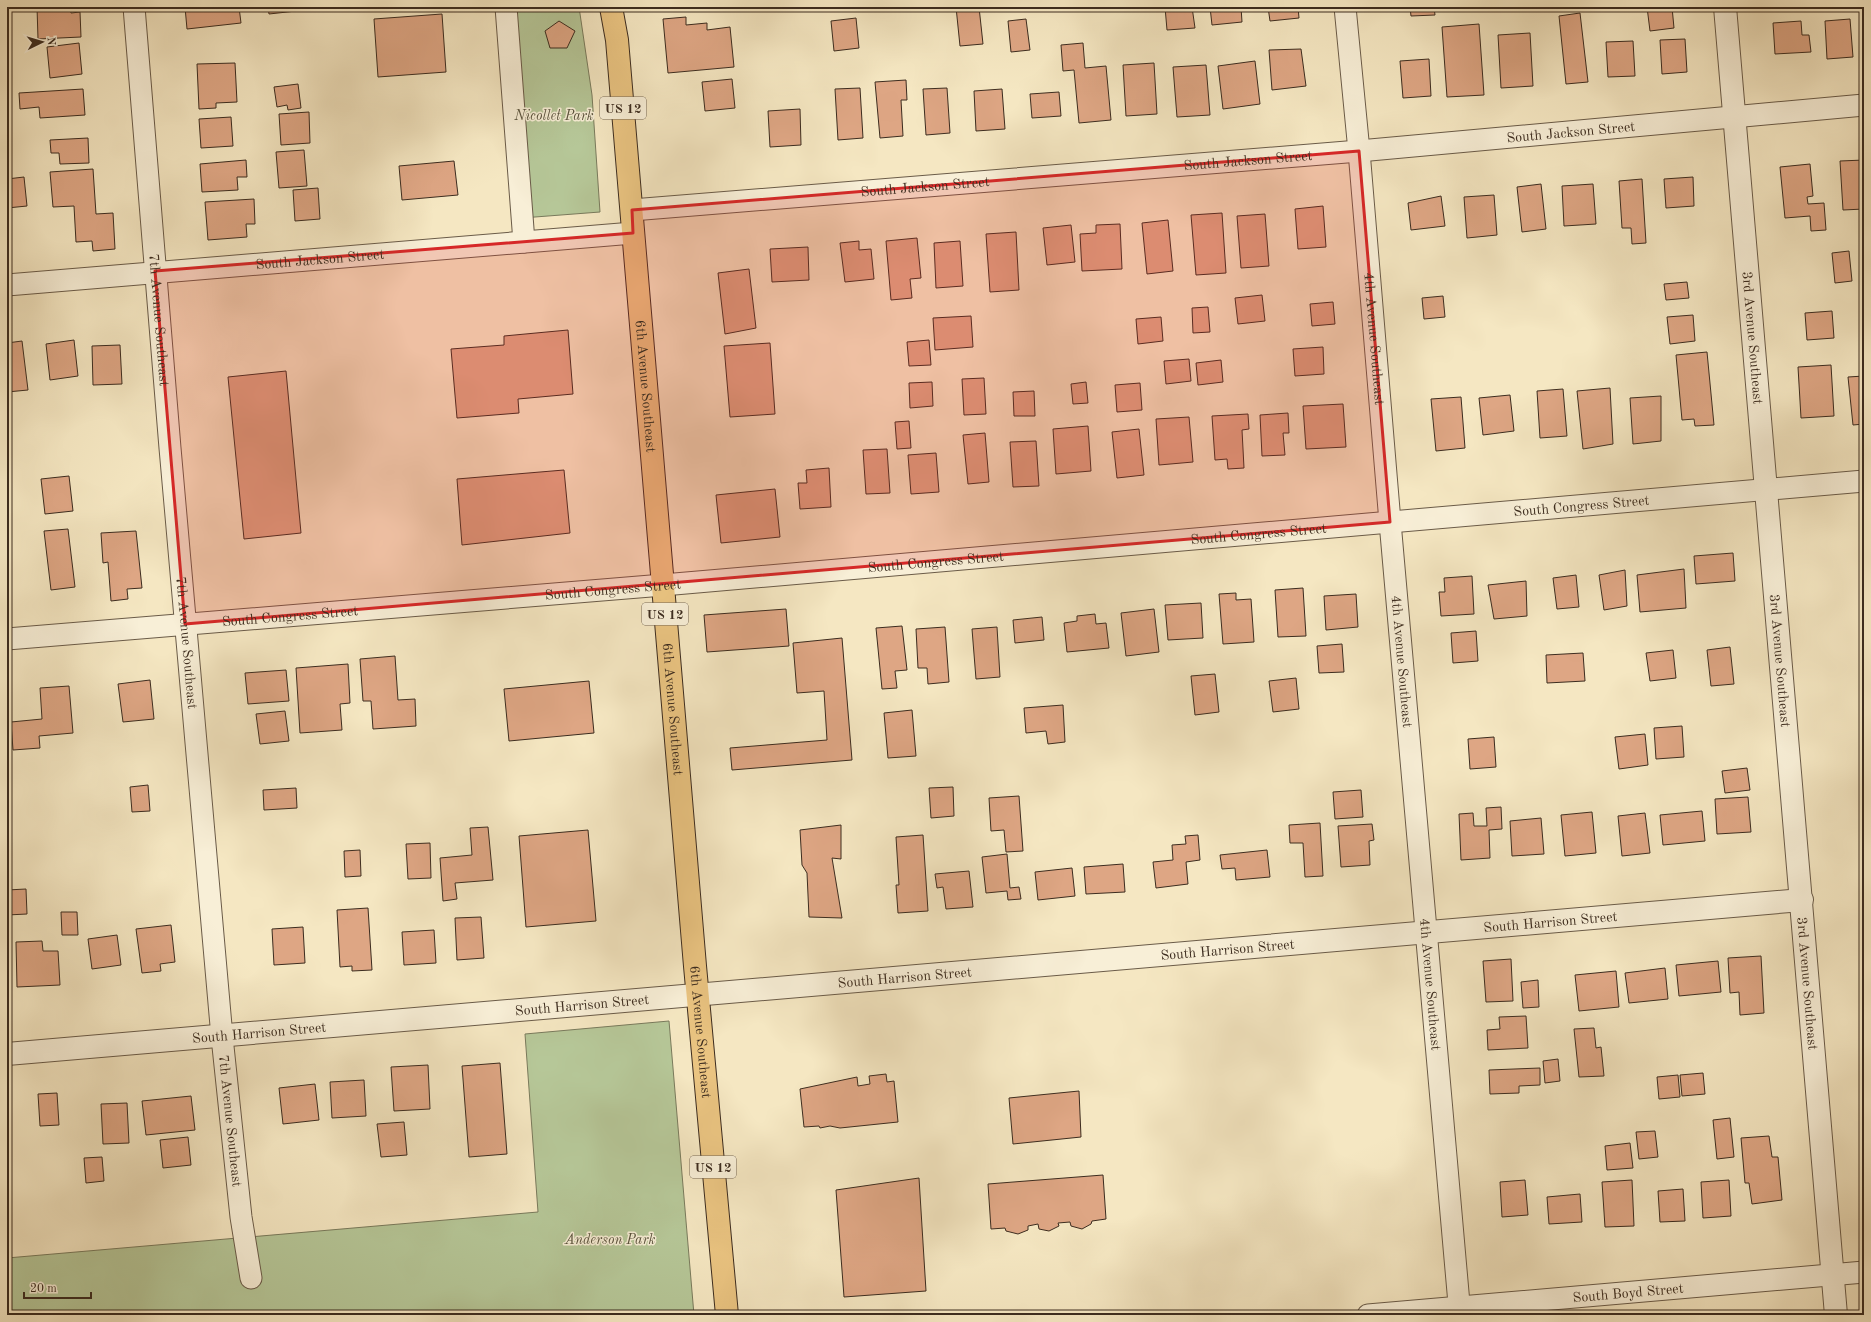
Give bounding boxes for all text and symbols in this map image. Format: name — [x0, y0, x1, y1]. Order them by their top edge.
north arrow — [22, 22, 62, 62]
text: N — [45, 37, 56, 47]
road number: US 12 — [600, 97, 646, 119]
park label: Nicollet Park — [513, 109, 594, 123]
street label: South Jackson Street — [1506, 120, 1636, 146]
street label: South Jackson Street — [1183, 149, 1313, 173]
street label: South Jackson Street — [860, 175, 990, 199]
street label: South Jackson Street — [255, 248, 385, 272]
street label: 7th Avenue Southeast — [146, 253, 171, 387]
street label: 3rd Avenue Southeast — [1739, 271, 1765, 405]
street label: 4th Avenue Southeast — [1361, 272, 1386, 406]
street label: 6th Avenue Southeast — [633, 319, 658, 453]
street label: South Congress Street — [1513, 494, 1650, 519]
street label: South Congress Street — [1190, 522, 1327, 547]
street label: South Congress Street — [867, 550, 1005, 575]
street label: 7th Avenue Southeast — [173, 576, 199, 710]
street label: South Congress Street — [544, 577, 682, 603]
street label: 3rd Avenue Southeast — [1767, 594, 1792, 728]
street label: 4th Avenue Southeast — [1388, 595, 1414, 729]
road number: US 12 — [642, 603, 688, 625]
street label: South Congress Street — [222, 604, 359, 629]
street label: 6th Avenue Southeast — [660, 642, 685, 776]
street label: South Harrison Street — [1483, 910, 1618, 935]
street label: 3rd Avenue Southeast — [1794, 916, 1820, 1051]
street label: 4th Avenue Southeast — [1417, 917, 1443, 1051]
street label: South Harrison Street — [1160, 938, 1295, 963]
street label: 6th Avenue Southeast — [687, 965, 713, 1099]
street label: South Harrison Street — [837, 965, 972, 991]
street label: South Harrison Street — [514, 993, 650, 1018]
street label: South Harrison Street — [192, 1021, 327, 1046]
street label: 7th Avenue Southeast — [216, 1054, 244, 1188]
road number: US 12 — [690, 1156, 736, 1178]
park label: Anderson Park — [564, 1233, 655, 1247]
scale bar — [24, 1274, 91, 1300]
street label: South Boyd Street — [1572, 1282, 1684, 1305]
text: 20 m — [30, 1283, 57, 1295]

